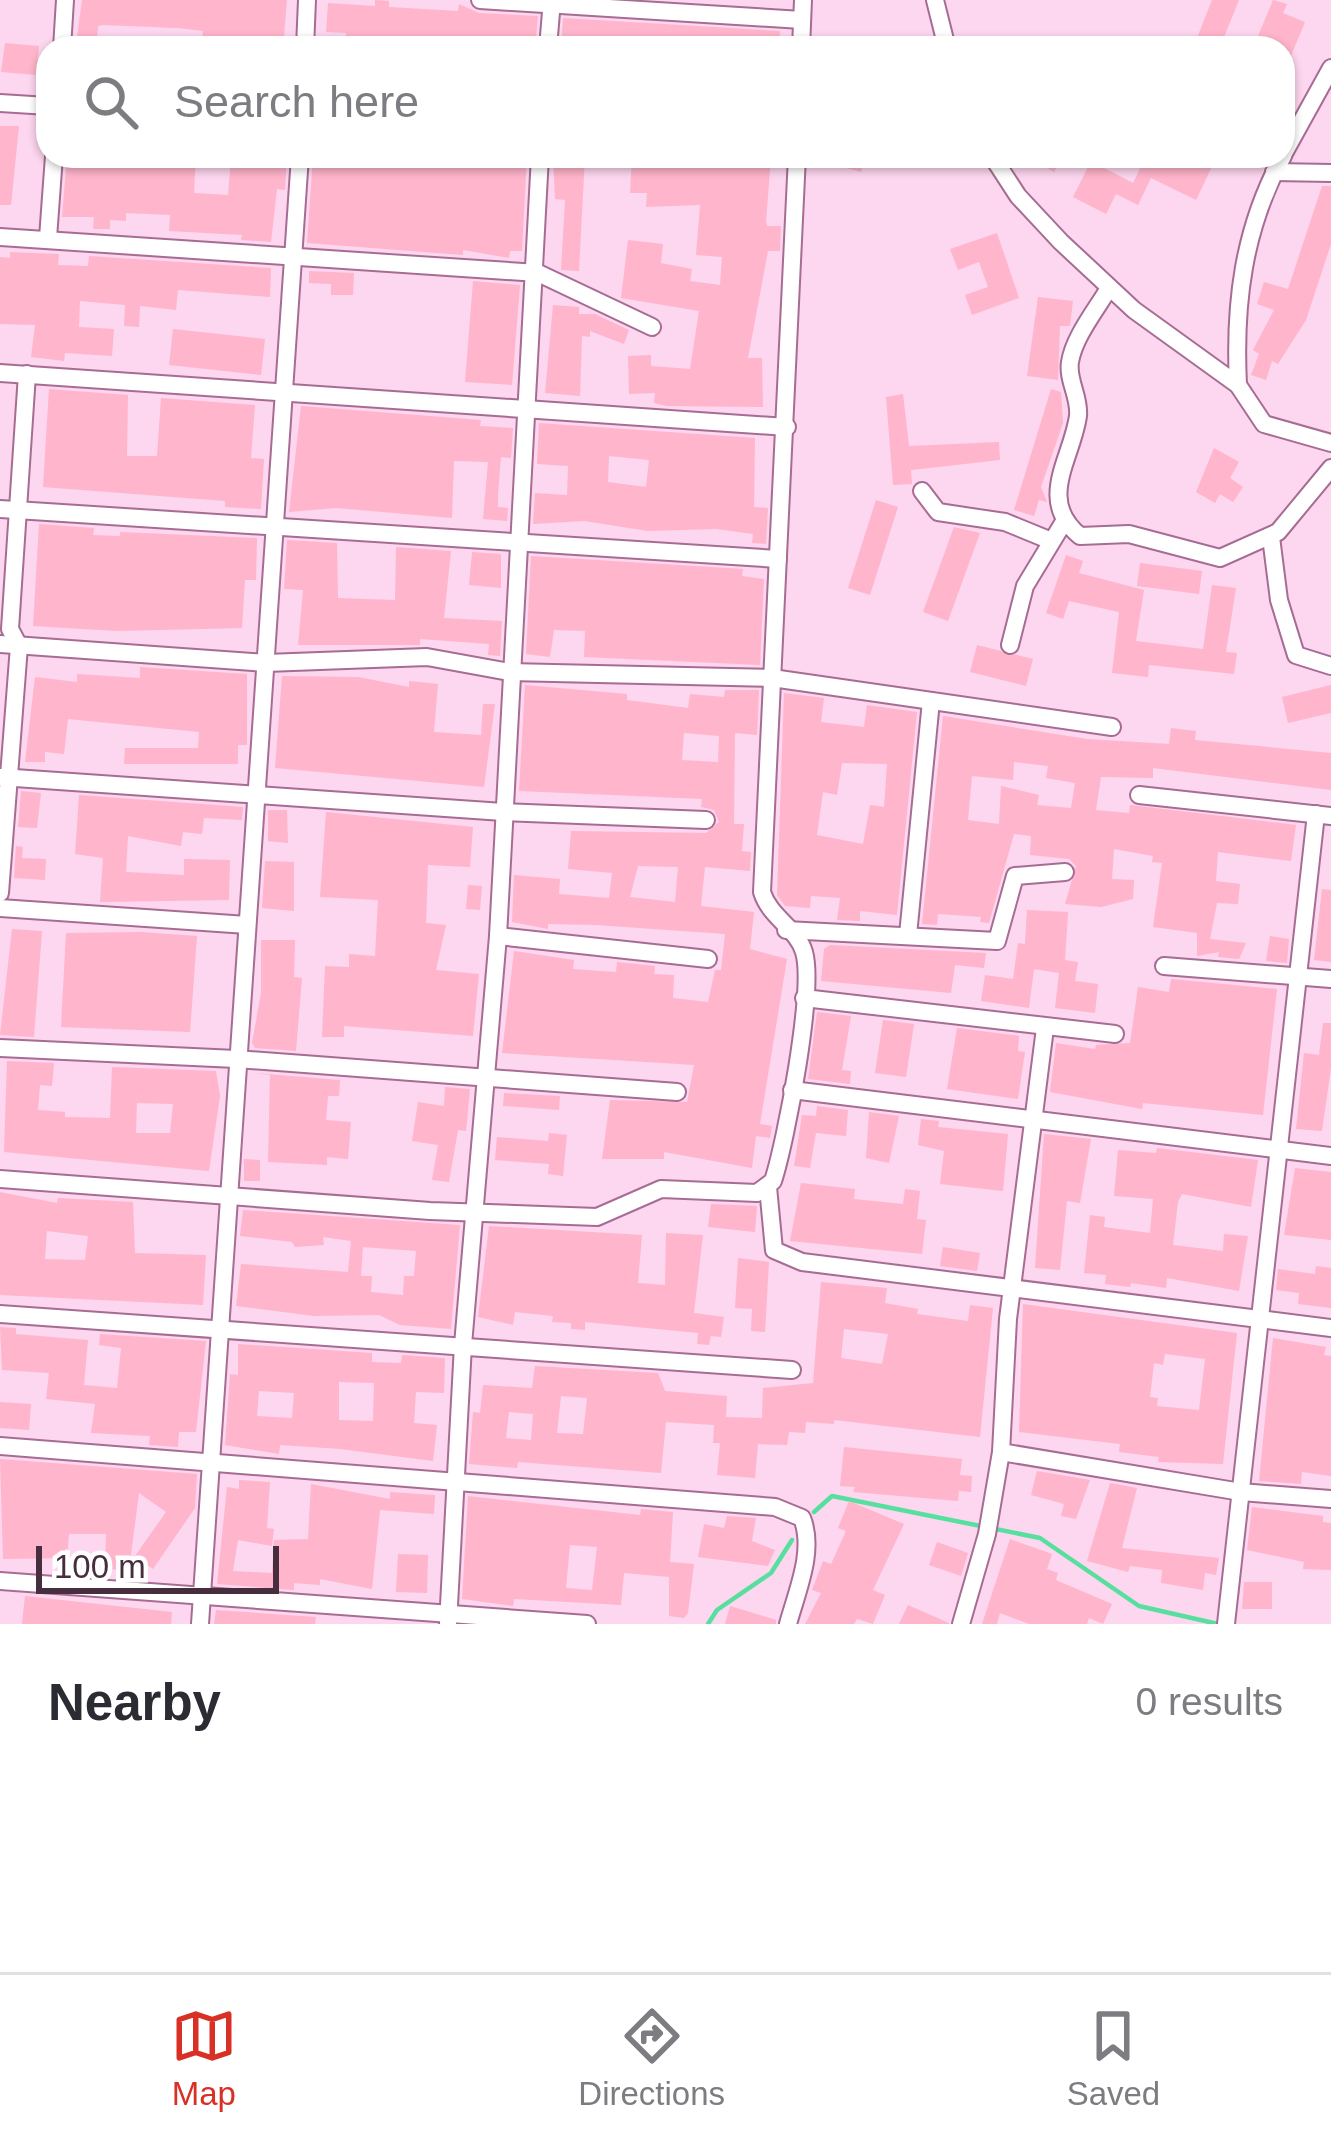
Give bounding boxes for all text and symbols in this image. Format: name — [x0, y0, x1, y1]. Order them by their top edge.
search box — [36, 36, 1295, 168]
icon: search — [78, 69, 144, 135]
text: Search here — [174, 76, 419, 127]
scale bar — [36, 1540, 279, 1593]
text: 100 m — [54, 1548, 146, 1585]
text: Nearby — [48, 1674, 221, 1731]
text: 0 results — [1136, 1680, 1283, 1723]
tab: Map — [171, 2003, 237, 2113]
tab: Directions — [578, 2003, 725, 2113]
tab: Saved — [1067, 2003, 1160, 2113]

